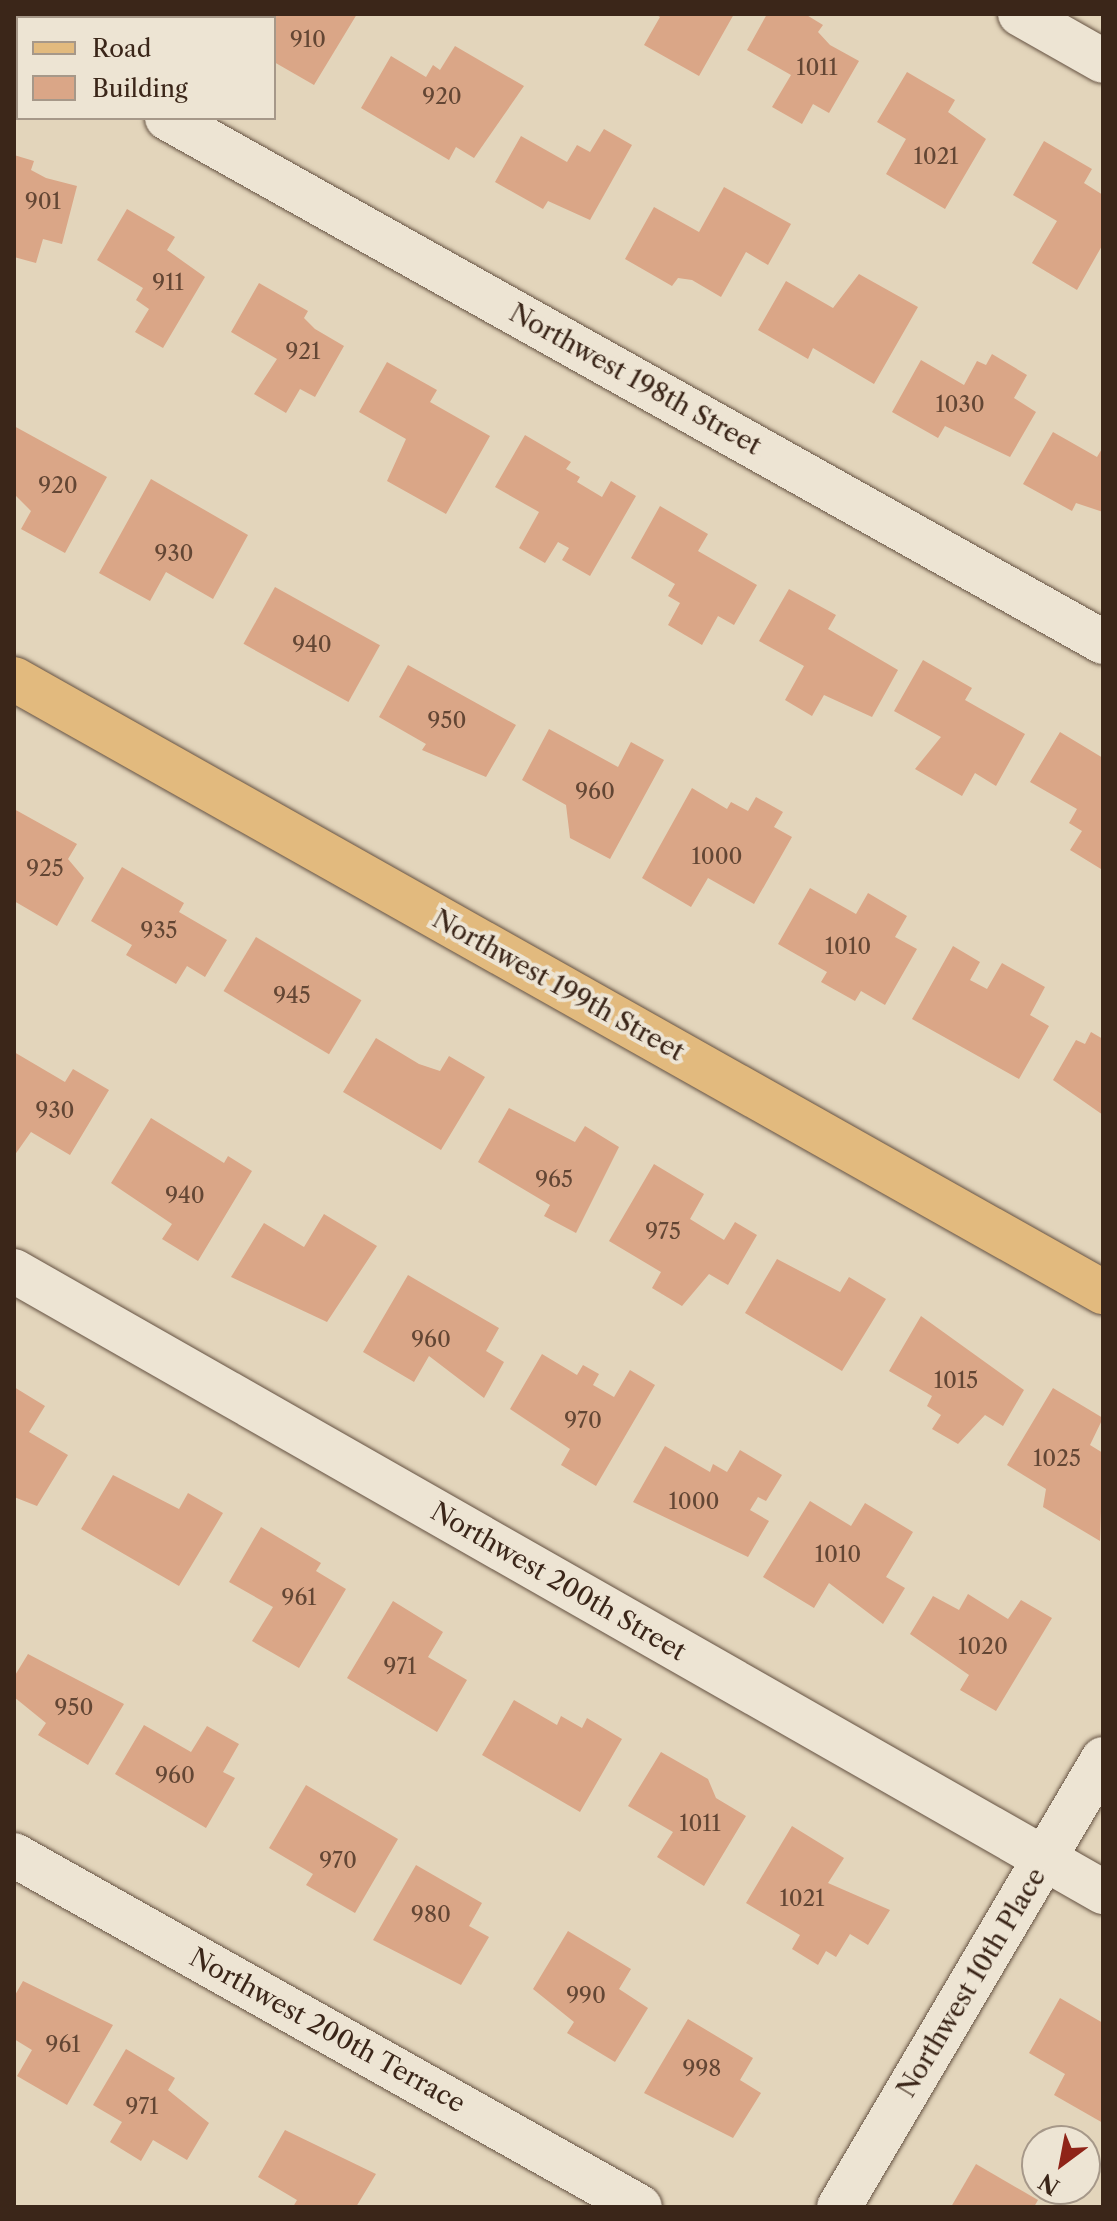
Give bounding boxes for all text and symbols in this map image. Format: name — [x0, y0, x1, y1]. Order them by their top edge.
legend — [16, 16, 276, 120]
house number: 910 — [290, 27, 326, 53]
text: Road — [92, 34, 151, 63]
house number: 1011 — [796, 55, 838, 81]
text: Building — [92, 74, 188, 103]
house number: 920 — [422, 84, 462, 110]
house number: 1021 — [913, 144, 959, 170]
house number: 901 — [25, 189, 61, 215]
house number: 911 — [152, 270, 184, 296]
street label: Northwest 198th Street — [504, 298, 766, 462]
house number: 921 — [286, 339, 320, 365]
house number: 1030 — [935, 392, 985, 418]
house number: 920 — [38, 473, 78, 499]
house number: 930 — [155, 541, 193, 567]
house number: 940 — [292, 632, 332, 658]
house number: 950 — [428, 708, 466, 734]
house number: 960 — [575, 779, 615, 805]
house number: 1000 — [691, 844, 743, 870]
house number: 925 — [26, 856, 64, 882]
street label: Northwest 199th Street — [427, 904, 689, 1068]
house number: 935 — [141, 918, 177, 944]
house number: 1010 — [825, 934, 871, 960]
house number: 945 — [273, 983, 311, 1009]
house number: 930 — [36, 1098, 74, 1124]
house number: 965 — [535, 1167, 573, 1193]
house number: 940 — [165, 1183, 205, 1209]
house number: 975 — [645, 1219, 681, 1245]
house number: 960 — [411, 1327, 451, 1353]
house number: 1015 — [934, 1368, 978, 1394]
house number: 970 — [564, 1408, 602, 1434]
house number: 1025 — [1033, 1446, 1081, 1472]
house number: 1000 — [668, 1489, 720, 1515]
street label: Northwest 200th Street — [425, 1496, 691, 1668]
house number: 1010 — [815, 1542, 861, 1568]
house number: 961 — [281, 1585, 317, 1611]
house number: 1020 — [958, 1634, 1008, 1660]
house number: 971 — [384, 1654, 416, 1680]
house number: 950 — [55, 1695, 93, 1721]
house number: 960 — [155, 1763, 195, 1789]
house number: 1011 — [679, 1811, 721, 1837]
house number: 970 — [319, 1848, 357, 1874]
street label: Northwest 10th Place — [891, 1863, 1053, 2103]
house number: 1021 — [779, 1886, 825, 1912]
house number: 980 — [411, 1902, 451, 1928]
street label: Northwest 200th Terrace — [184, 1942, 470, 2120]
house number: 990 — [566, 1983, 606, 2009]
house number: 961 — [45, 2032, 81, 2058]
house number: 998 — [683, 2056, 721, 2082]
house number: 971 — [126, 2094, 158, 2120]
north arrow — [1021, 2125, 1101, 2205]
text: N — [1034, 2168, 1064, 2201]

